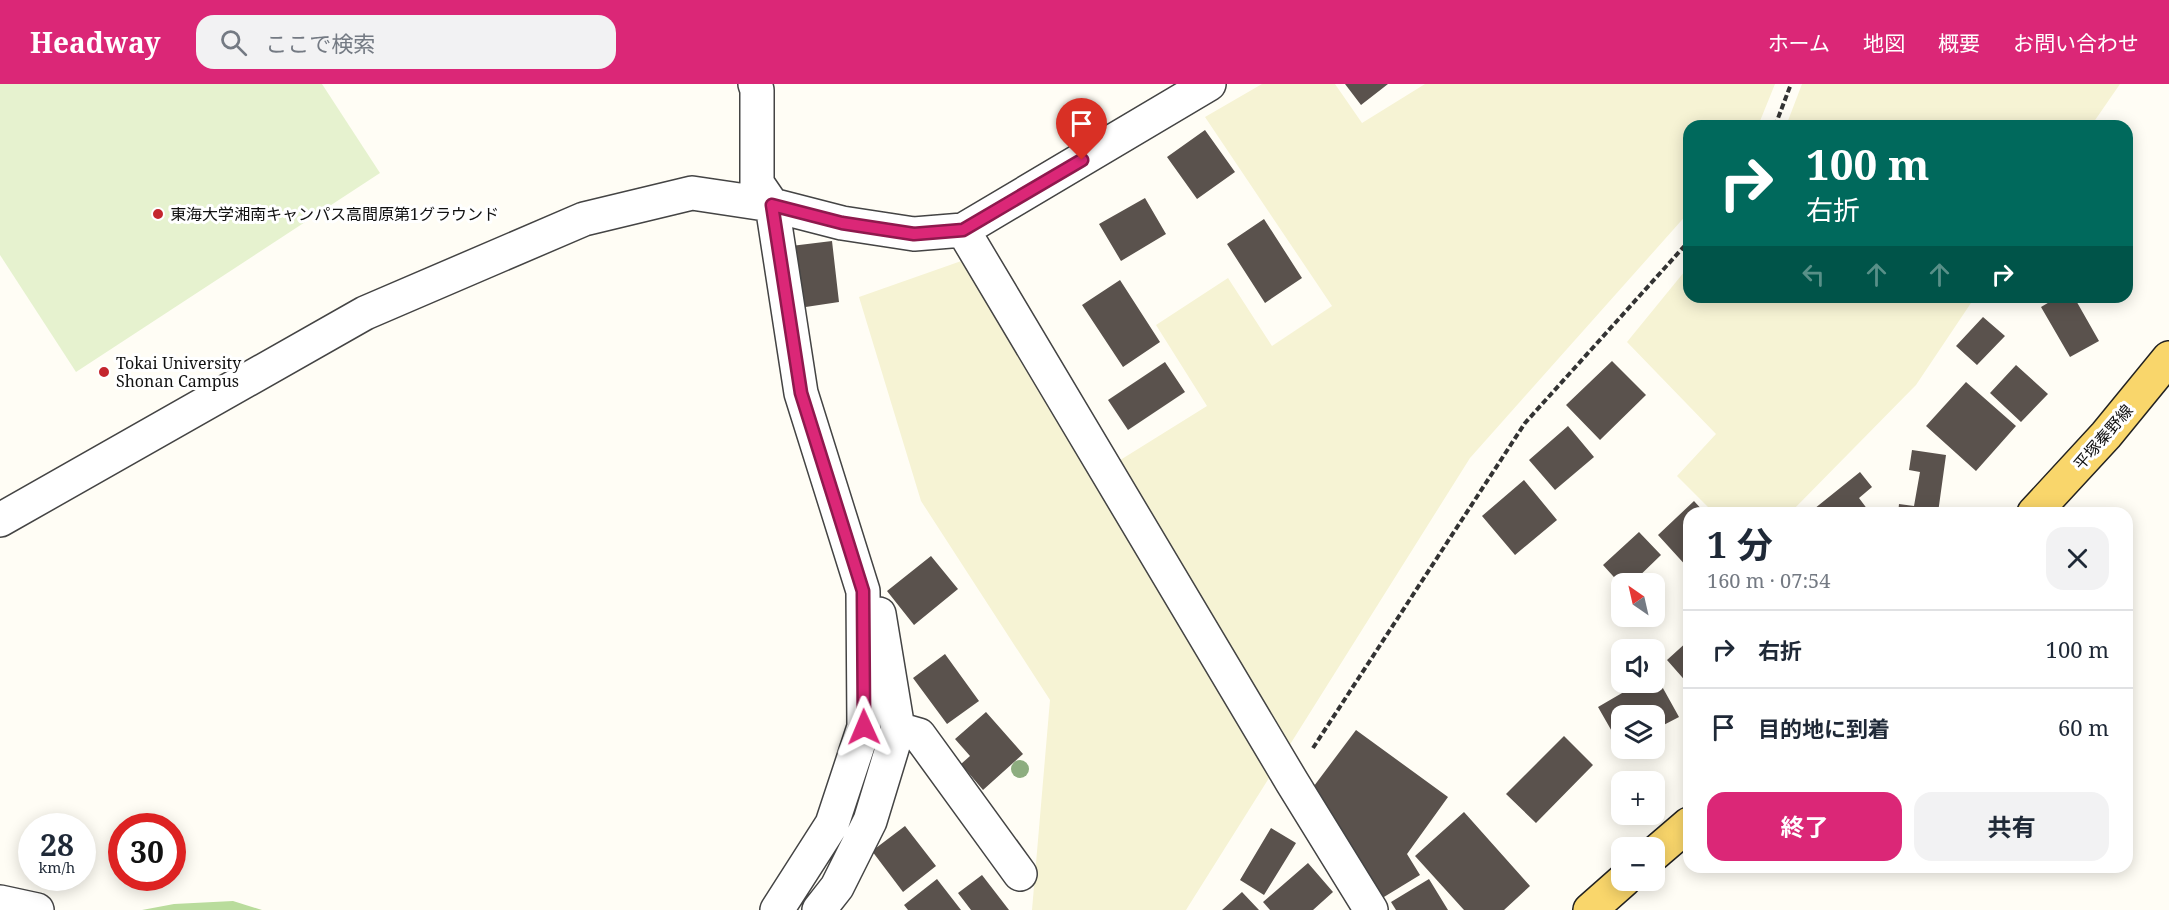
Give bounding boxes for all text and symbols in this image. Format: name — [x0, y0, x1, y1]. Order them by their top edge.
search box — [196, 15, 616, 69]
text: Headway — [30, 23, 160, 61]
icon: search — [217, 26, 250, 59]
text: ここで検索 — [265, 28, 375, 58]
text: ホーム — [1768, 29, 1830, 57]
text: 地図 — [1863, 29, 1905, 57]
text: 概要 — [1938, 29, 1980, 57]
text: お問い合わせ — [2013, 29, 2139, 57]
pin — [1056, 98, 1107, 160]
icon: arrive — [1065, 107, 1098, 140]
text: 100 m — [1806, 135, 1930, 192]
icon: right — [1707, 144, 1785, 222]
text: 右折 — [1806, 191, 1860, 228]
place label: 東海大学湘南キャンパス高間原第1グラウンド — [170, 203, 499, 225]
marker: 東海大学湘南キャンパス高間原第1グラウンド — [151, 207, 165, 221]
icon: left — [1797, 258, 1830, 291]
icon: ahead — [1860, 258, 1893, 291]
icon: ahead — [1923, 258, 1956, 291]
icon: right — [1986, 258, 2019, 291]
place label: Tokai University Shonan Campus — [116, 352, 242, 392]
marker: Tokai University Shonan Campus — [97, 365, 111, 379]
street label: 平塚秦野線 — [2068, 400, 2138, 474]
text: 1 分 — [1707, 520, 1773, 569]
button: close — [2046, 527, 2109, 590]
text: 160 m · 07:54 — [1707, 567, 1830, 594]
north arrow — [1611, 573, 1665, 627]
map controls — [1611, 573, 1665, 891]
icon: right — [1707, 633, 1740, 666]
text: 100 m — [2046, 634, 2109, 664]
text: 右折 — [1758, 635, 1802, 665]
button: sound — [1611, 639, 1665, 693]
position arrow — [832, 695, 896, 759]
button: layers — [1611, 705, 1665, 759]
icon: arrive — [1707, 711, 1740, 744]
text: 60 m — [2058, 712, 2109, 742]
text: 目的地に到着 — [1758, 713, 1890, 743]
button: + — [1611, 771, 1665, 825]
button: 終了 — [1707, 792, 1902, 861]
button: 共有 — [1914, 792, 2109, 861]
speed limit sign: 30 — [108, 813, 186, 891]
text: 28 — [40, 824, 74, 865]
button: − — [1611, 837, 1665, 891]
text: km/h — [39, 857, 75, 877]

